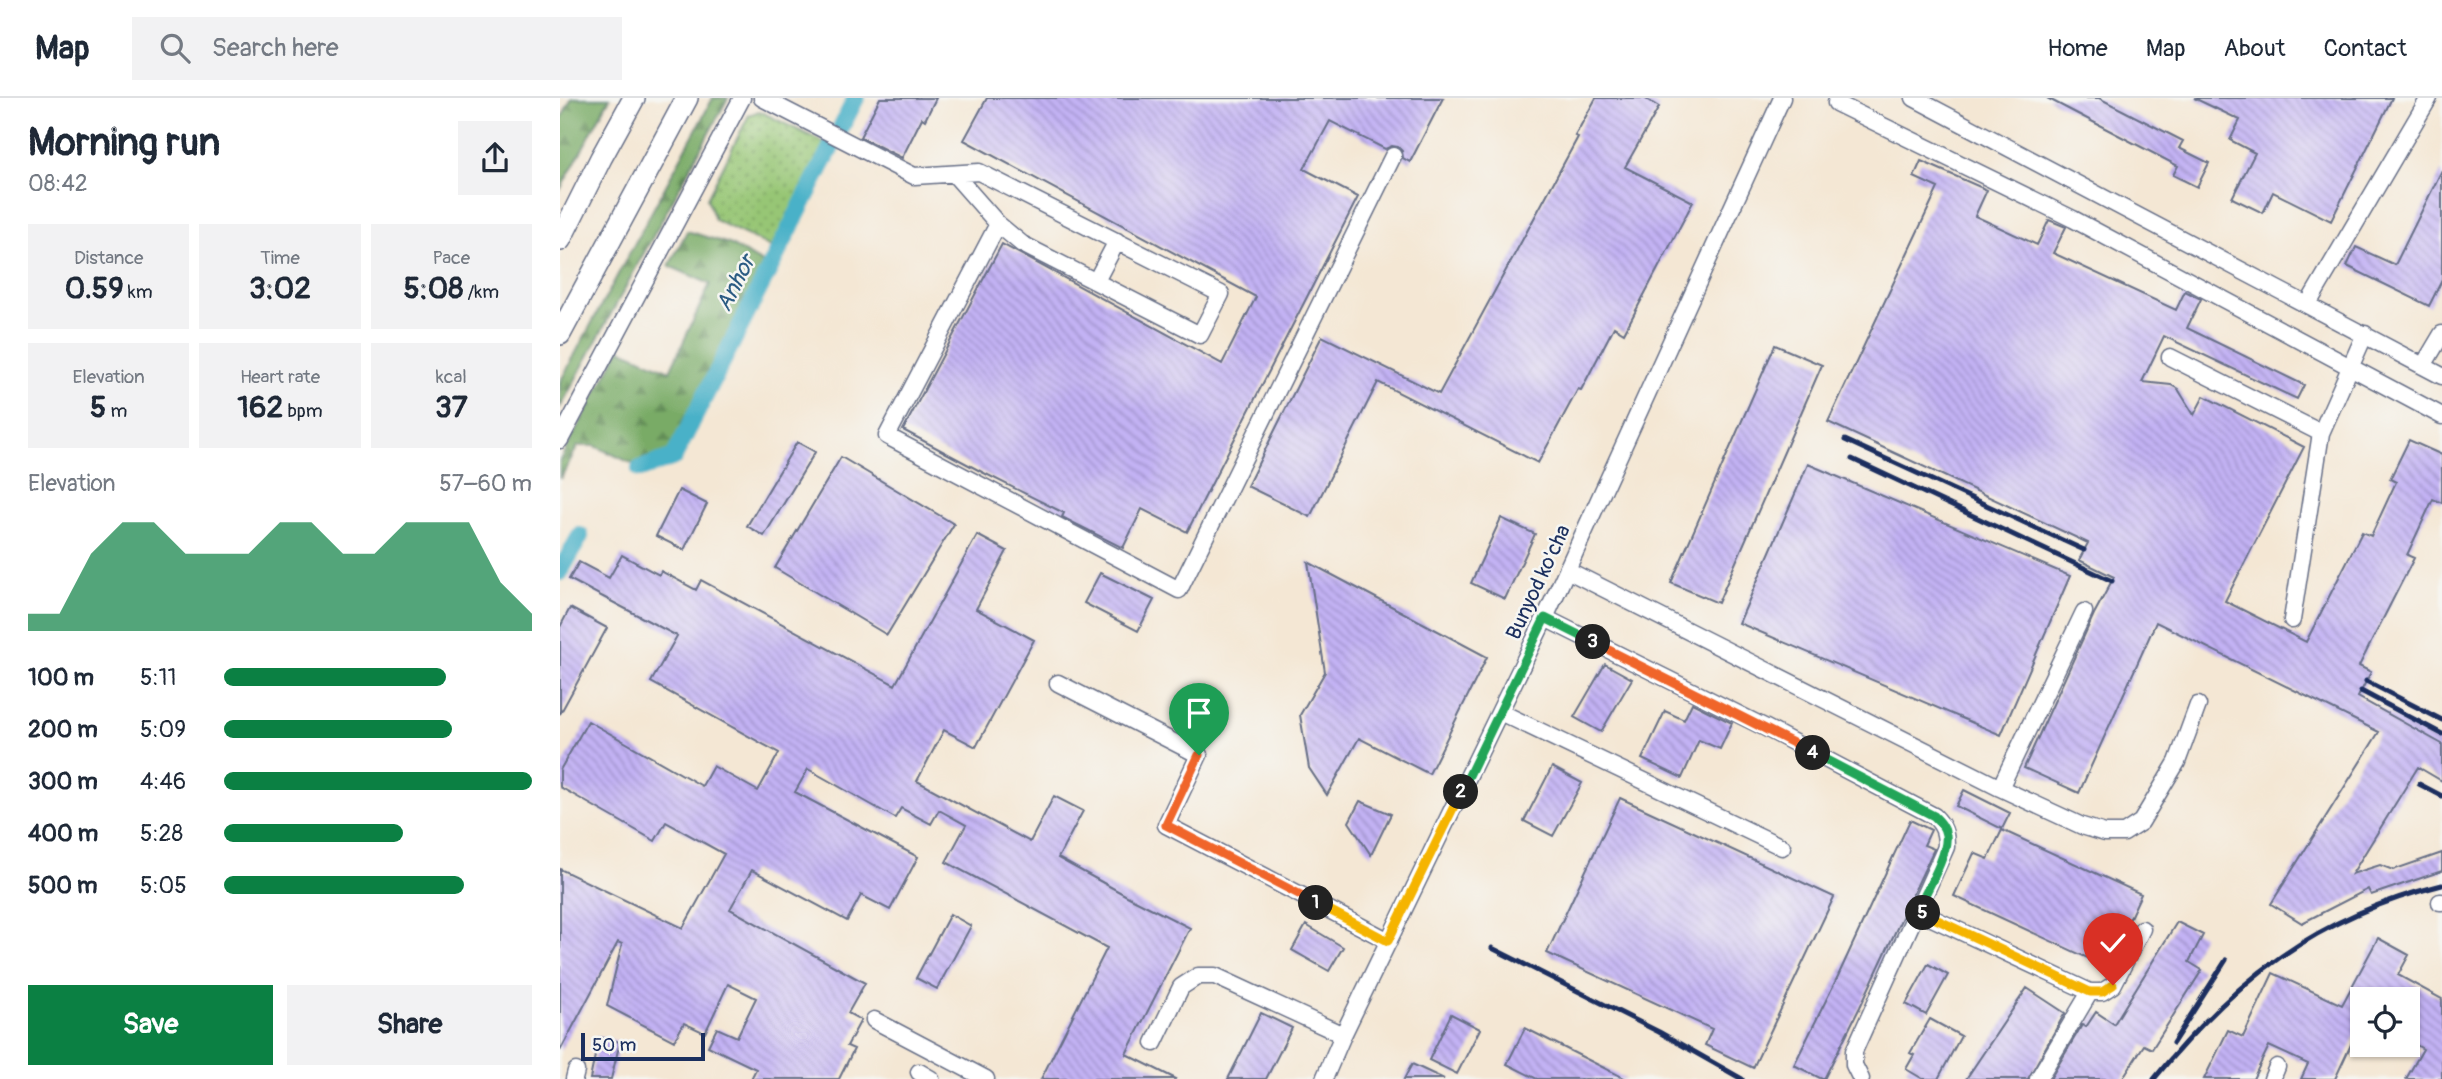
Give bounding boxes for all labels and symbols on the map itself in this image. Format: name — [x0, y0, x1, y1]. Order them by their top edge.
water label: Anhor — [709, 248, 763, 316]
street label: Bunyod ko'cha — [1500, 521, 1577, 644]
pin: 3 — [1576, 624, 1610, 660]
pin — [1169, 683, 1229, 755]
pin: 4 — [1796, 736, 1830, 770]
pin: 2 — [1444, 774, 1478, 810]
pin: 1 — [1298, 886, 1334, 920]
pin: 5 — [1906, 896, 1940, 930]
pin — [2083, 913, 2143, 985]
scale bar — [581, 1030, 705, 1062]

